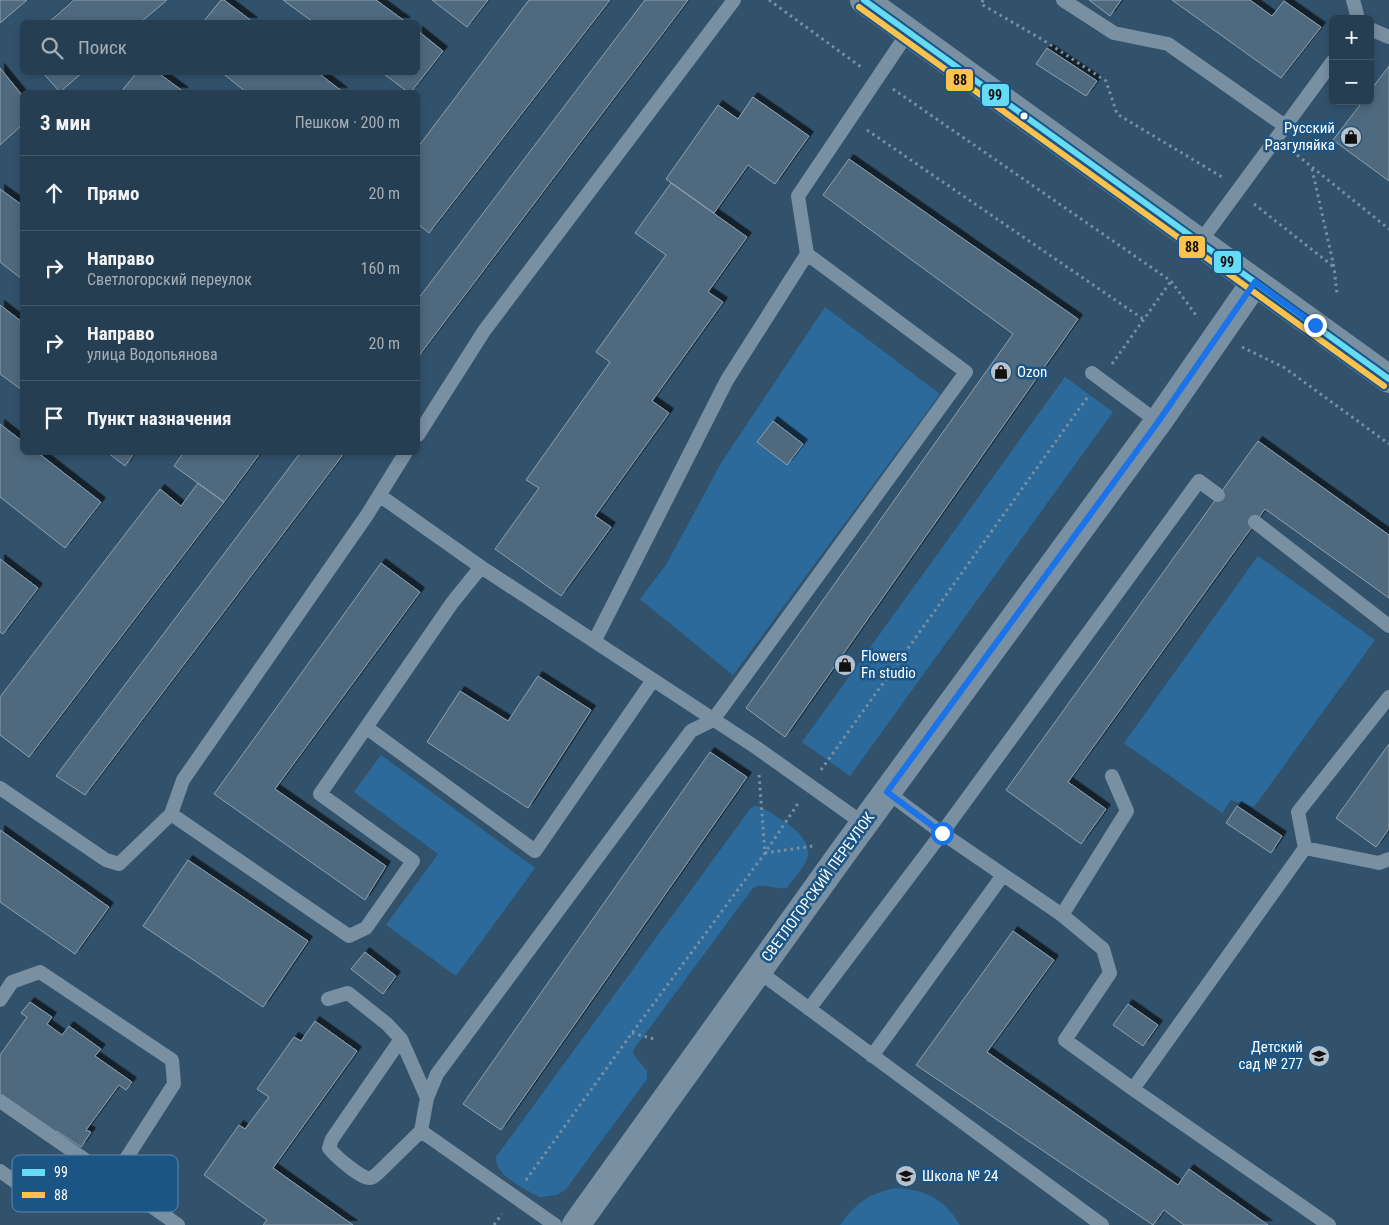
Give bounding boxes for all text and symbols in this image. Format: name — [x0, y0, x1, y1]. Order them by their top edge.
map controls — [1329, 15, 1374, 105]
button: + — [1329, 15, 1374, 60]
search box — [20, 20, 420, 75]
icon: search — [38, 34, 66, 62]
text: Поиск — [78, 36, 127, 59]
button: − — [1329, 60, 1374, 105]
line badge: 88 — [945, 68, 974, 92]
text: 88 — [953, 72, 967, 88]
line badge: 99 — [981, 83, 1010, 107]
text: 99 — [988, 87, 1002, 103]
text: 3 мин — [40, 111, 90, 135]
unlabelled marker — [1019, 111, 1029, 121]
text: Пешком · 200 m — [295, 113, 400, 132]
place label: Русский Разгуляйка — [1264, 119, 1335, 154]
shop icon: Русский Разгуляйка — [1339, 125, 1363, 149]
icon: ahead — [40, 179, 68, 207]
text: Прямо — [87, 182, 140, 205]
text: 20 m — [368, 184, 400, 203]
line badge: 88 — [1178, 235, 1206, 259]
text: 88 — [1185, 239, 1199, 255]
text: Направо — [87, 247, 154, 270]
line badge: 99 — [1213, 250, 1242, 274]
icon: right — [40, 254, 68, 282]
text: 99 — [1220, 254, 1234, 270]
text: 160 m — [361, 259, 400, 278]
text: Светлогорский переулок — [87, 270, 252, 289]
route end — [1304, 314, 1327, 337]
text: Направо — [87, 322, 154, 345]
icon: right — [40, 329, 68, 357]
text: 20 m — [368, 334, 400, 353]
text: улица Водопьянова — [87, 345, 218, 364]
shop icon: Ozon — [989, 360, 1013, 384]
place label: Ozon — [1017, 363, 1047, 381]
icon: arrive — [40, 404, 68, 432]
text: Пункт назначения — [87, 407, 231, 430]
place label: Flowers Fn studio — [861, 647, 916, 682]
shop icon: Flowers Fn studio — [833, 653, 857, 677]
street label: СВЕТЛОГОРСКИЙ ПЕРЕУЛОК — [758, 808, 879, 965]
route start — [931, 822, 954, 845]
place label: Детский сад № 277 — [1238, 1038, 1303, 1073]
school or university icon: Детский сад № 277 — [1307, 1044, 1331, 1068]
legend — [12, 1155, 178, 1212]
text: 99 — [54, 1164, 68, 1180]
school or university icon: Школа № 24 — [894, 1164, 918, 1188]
place label: Школа № 24 — [922, 1167, 999, 1185]
text: 88 — [54, 1187, 68, 1203]

